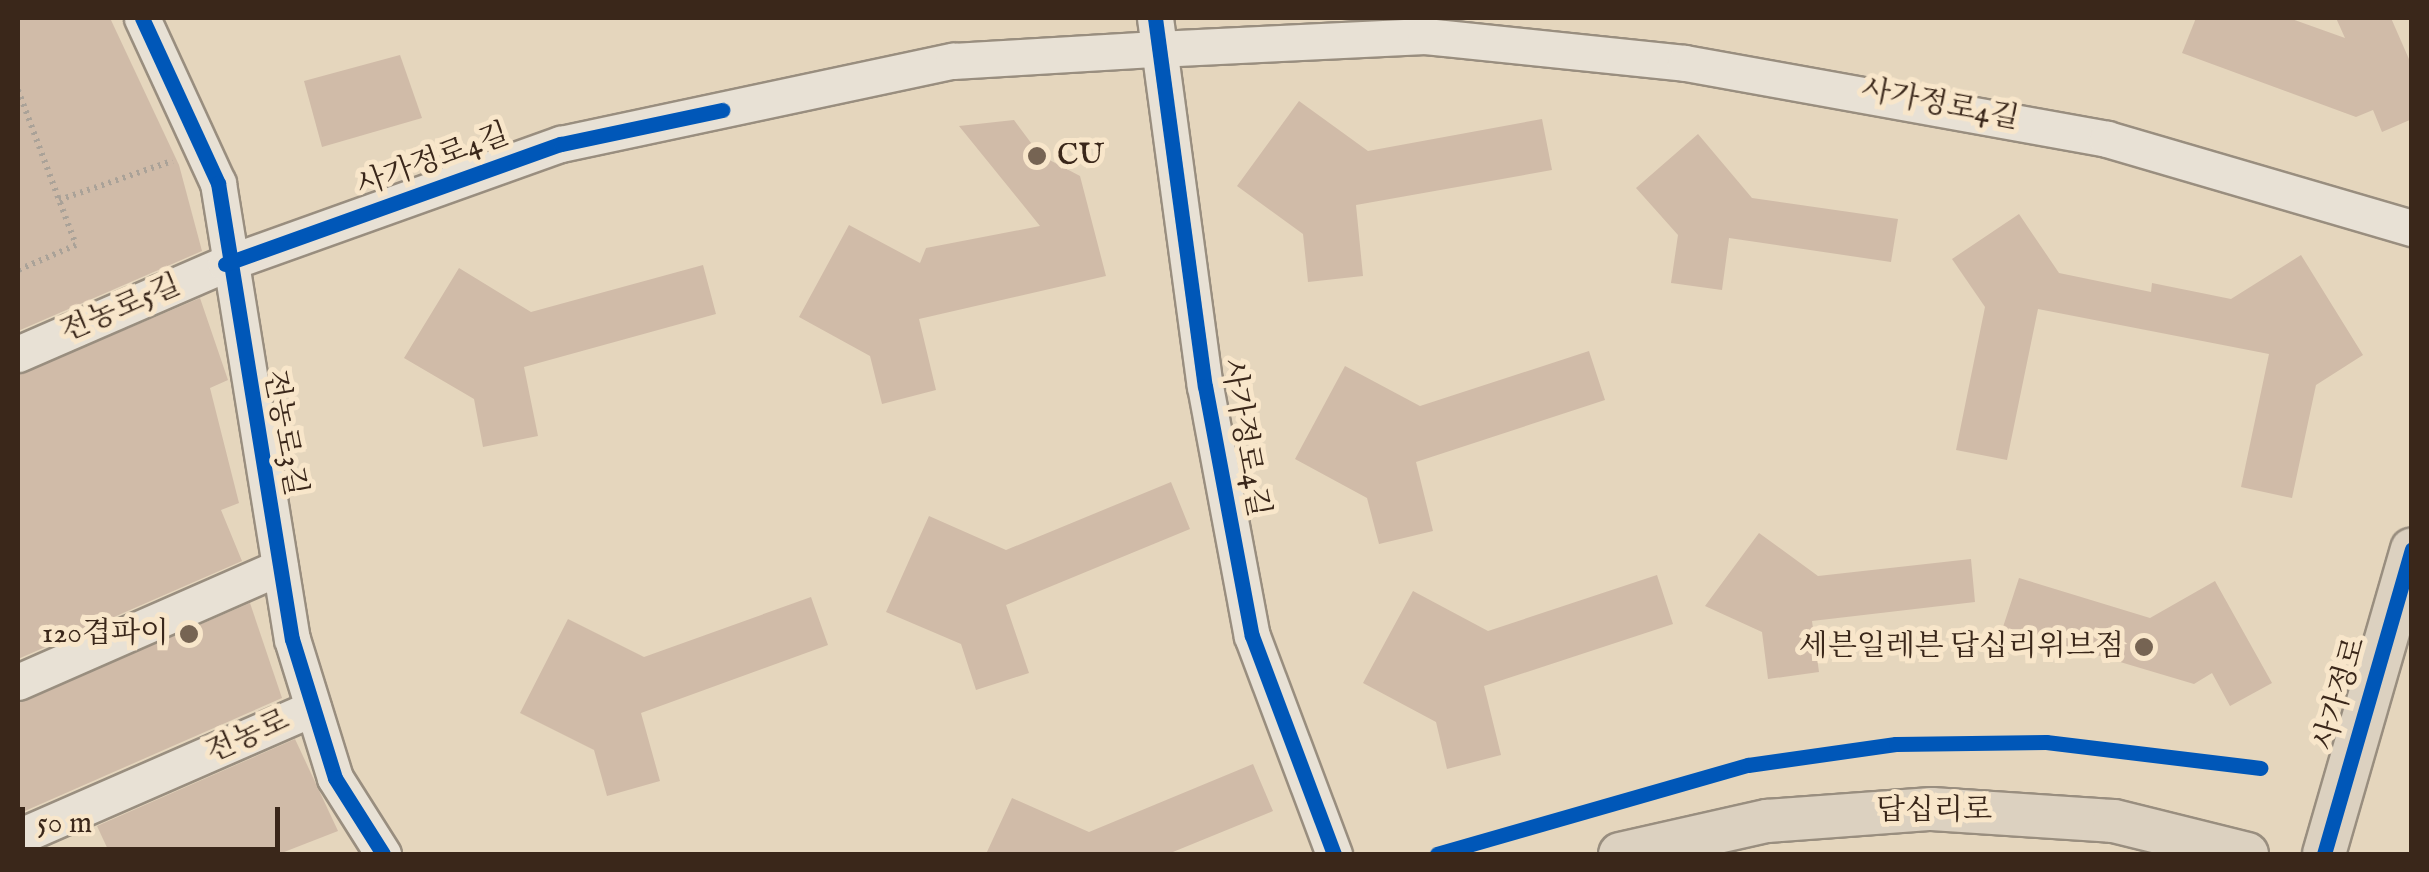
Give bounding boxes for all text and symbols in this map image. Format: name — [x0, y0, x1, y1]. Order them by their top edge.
street label: 사가정로4길 — [1858, 72, 2022, 138]
street label: 사가정로4길 — [352, 117, 514, 205]
place label: CU — [1057, 138, 1104, 174]
marker: CU — [1026, 145, 1048, 167]
street label: 전농로5길 — [56, 268, 186, 350]
street label: 사가정로4길 — [1212, 356, 1276, 520]
street label: 전농로3길 — [255, 367, 313, 499]
place label: 120겹파이 — [42, 616, 169, 652]
marker: 120겹파이 — [178, 623, 200, 645]
place label: 세븐일레븐 답십리위브점 — [1799, 629, 2124, 665]
street label: 사가정로 — [2308, 633, 2374, 755]
marker: 세븐일레븐 답십리위브점 — [2133, 636, 2155, 658]
street label: 전농로 — [201, 703, 295, 771]
scale bar — [25, 787, 285, 849]
street label: 답십리로 — [1876, 793, 1992, 829]
text: 50 m — [37, 805, 92, 843]

